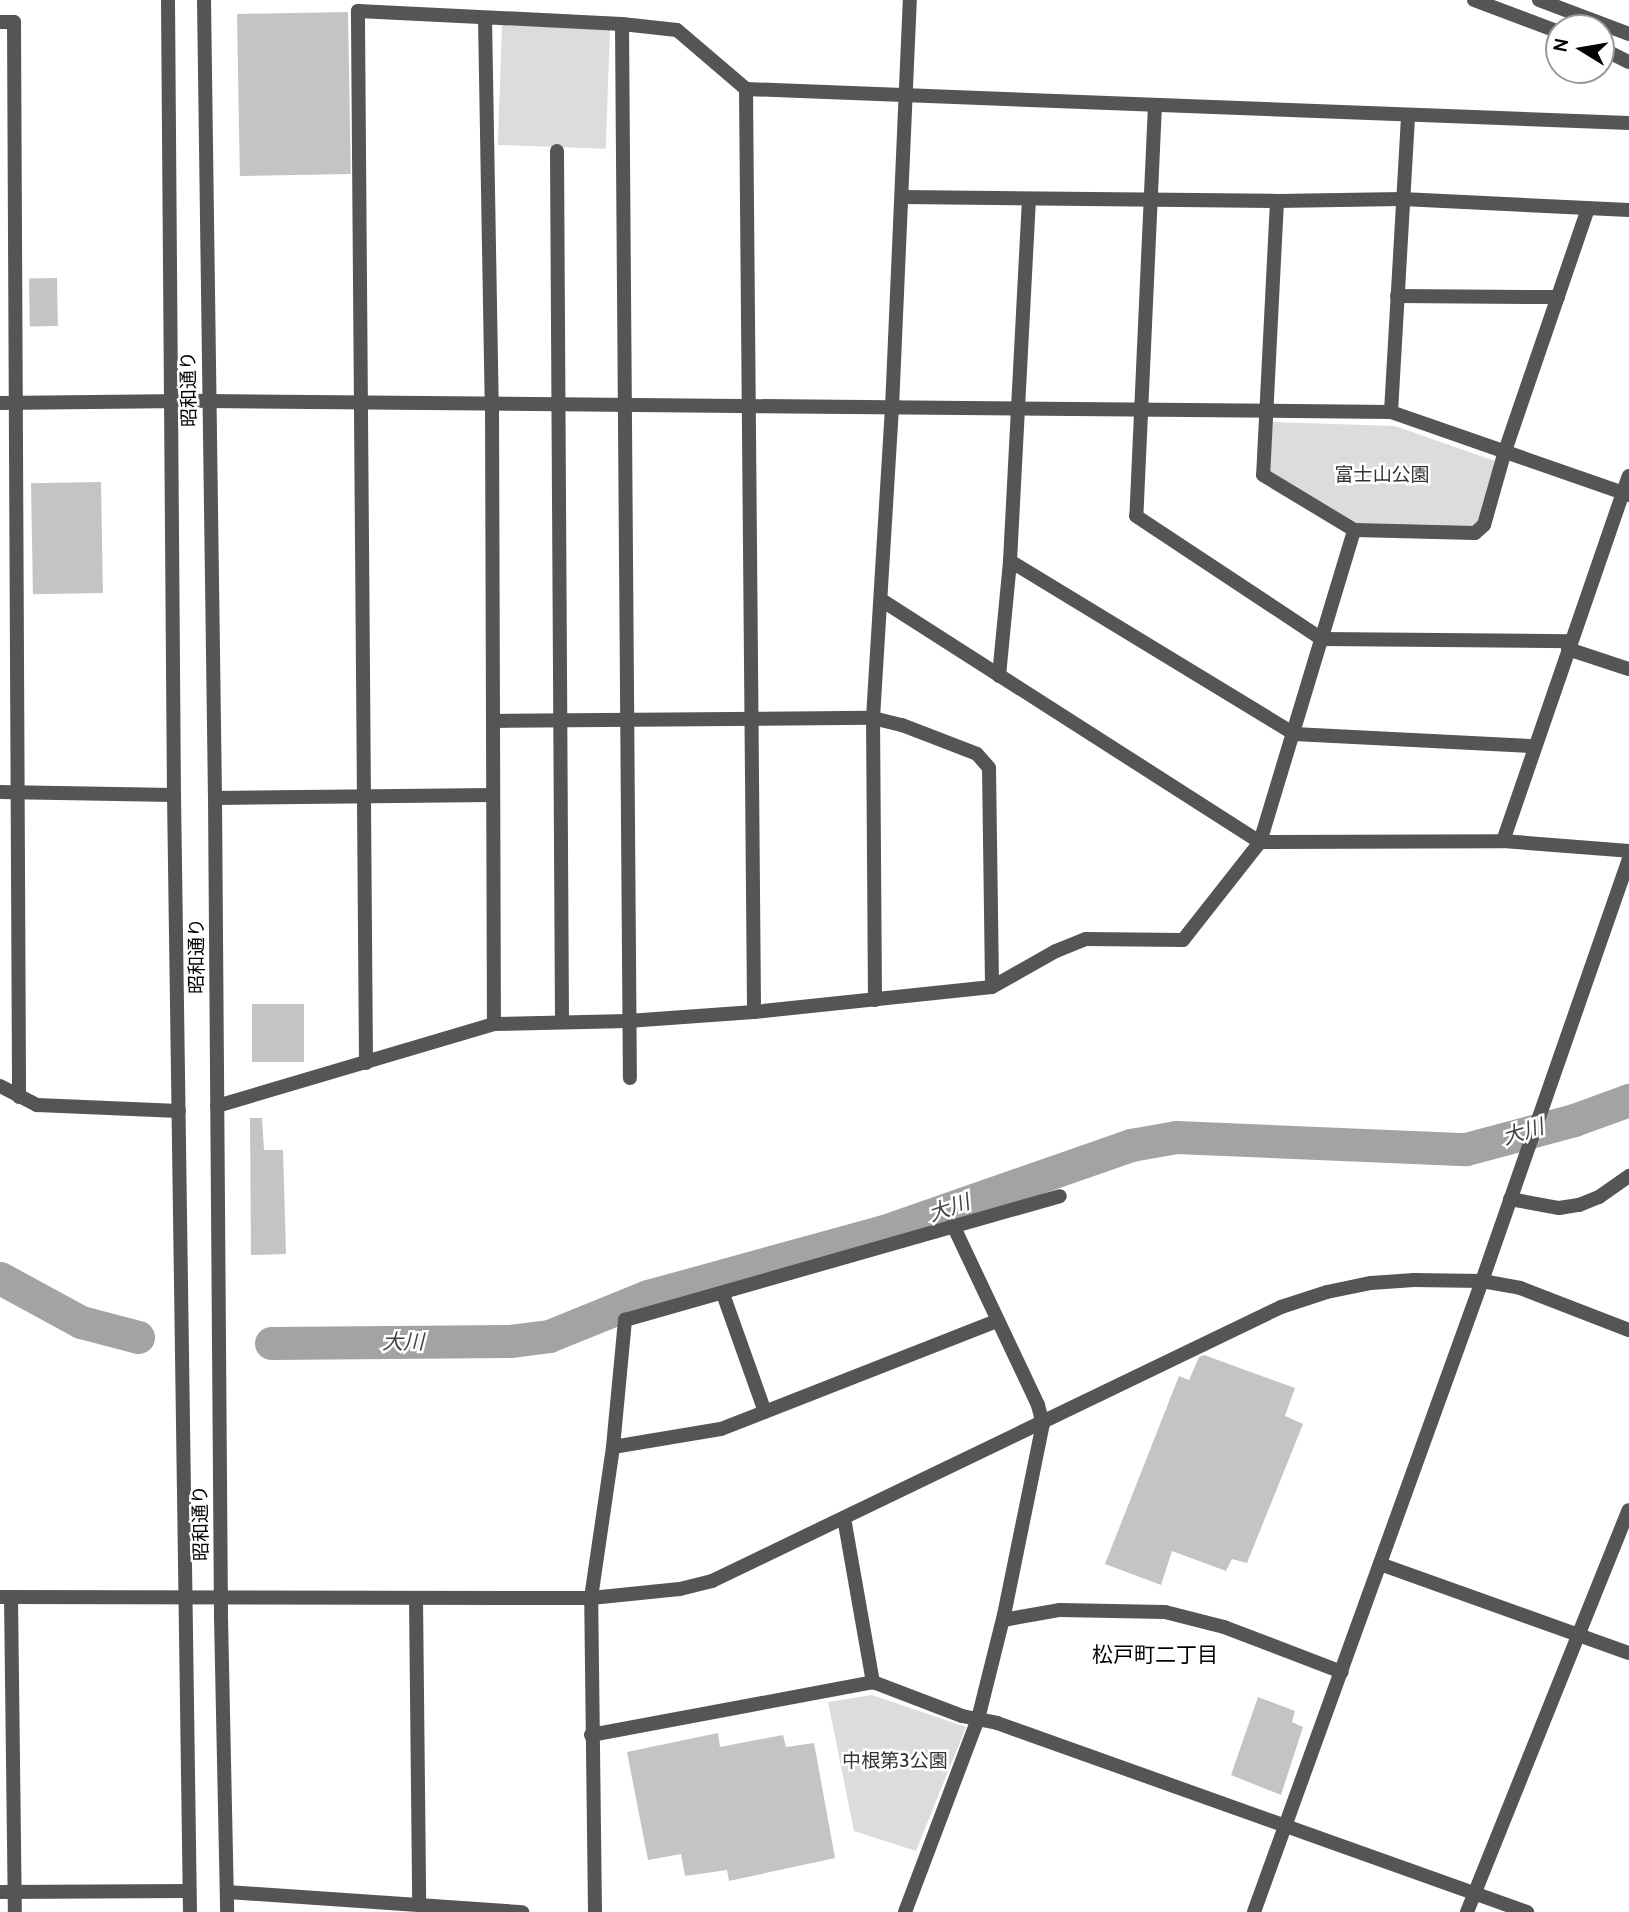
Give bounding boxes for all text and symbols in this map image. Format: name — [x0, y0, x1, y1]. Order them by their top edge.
north arrow — [1545, 14, 1615, 84]
text: N — [1548, 36, 1573, 54]
street label: 昭和通り — [177, 351, 201, 427]
park label: 富士山公園 — [1335, 464, 1429, 486]
street label: 昭和通り — [186, 918, 208, 994]
water label: 大川 — [1499, 1114, 1547, 1150]
water label: 大川 — [925, 1189, 973, 1227]
water label: 大川 — [382, 1329, 424, 1355]
street label: 昭和通り — [189, 1485, 213, 1561]
district label: 松戸町二丁目 — [1092, 1642, 1218, 1668]
park label: 中根第3公園 — [842, 1750, 948, 1772]

